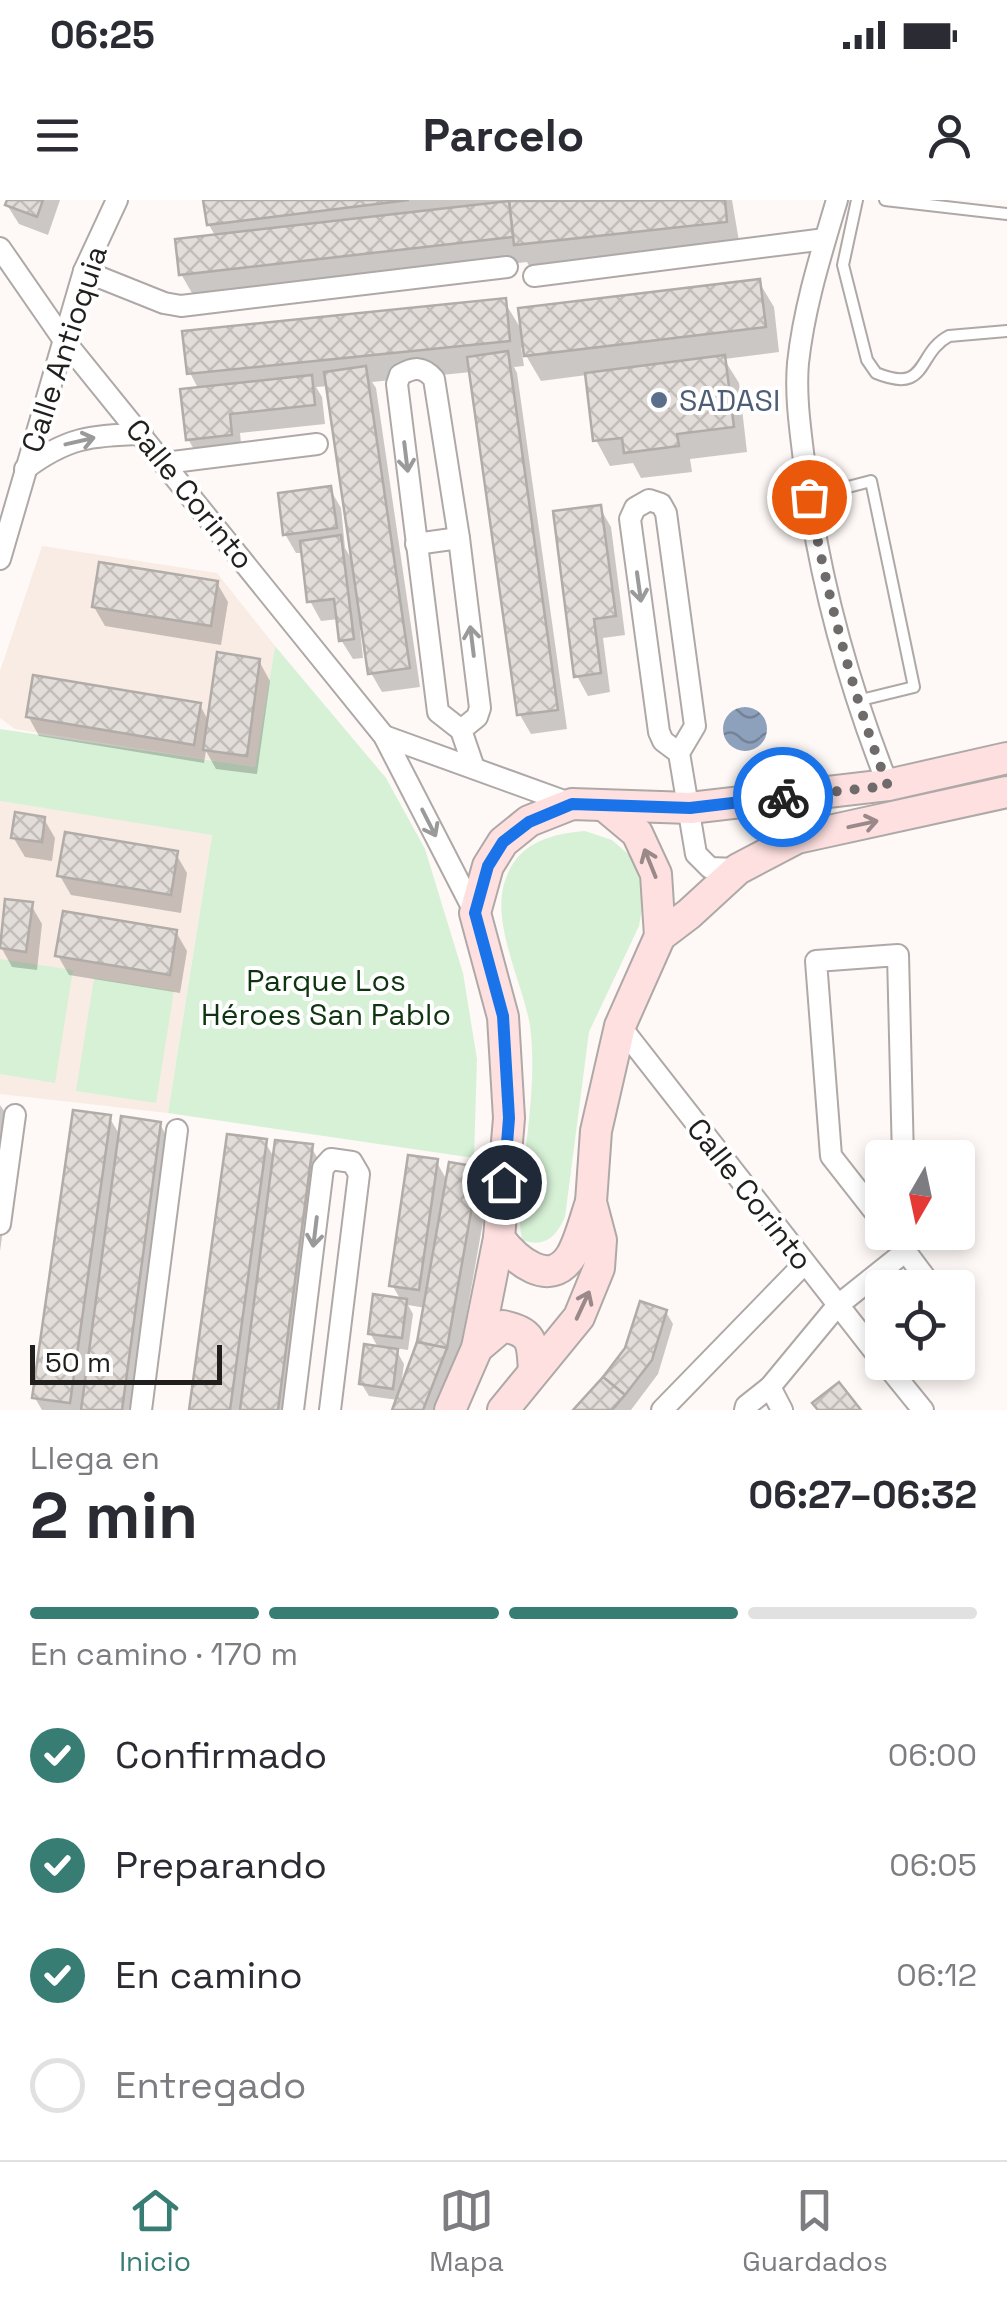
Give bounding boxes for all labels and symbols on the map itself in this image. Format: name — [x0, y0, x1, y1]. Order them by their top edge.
street label: Calle Antioquia — [12, 241, 116, 457]
place label: SADASI — [679, 381, 780, 420]
marker: SADASI — [648, 389, 670, 411]
street label: Calle Corinto — [117, 411, 263, 577]
one-way arrow — [63, 431, 95, 449]
one-way arrow — [397, 441, 416, 473]
pin — [767, 455, 852, 540]
one-way arrow — [630, 571, 649, 603]
one-way arrow — [462, 626, 480, 658]
courier — [733, 747, 833, 847]
one-way arrow — [420, 807, 439, 837]
one-way arrow — [847, 814, 879, 832]
one-way arrow — [640, 848, 658, 879]
park label: Parque Los Héroes San Pablo — [201, 961, 451, 1034]
street label: Calle Corinto — [678, 1110, 822, 1278]
pin — [462, 1140, 547, 1225]
north arrow — [865, 1140, 975, 1250]
one-way arrow — [305, 1215, 324, 1248]
one-way arrow — [575, 1290, 593, 1321]
scale bar — [30, 1340, 222, 1384]

